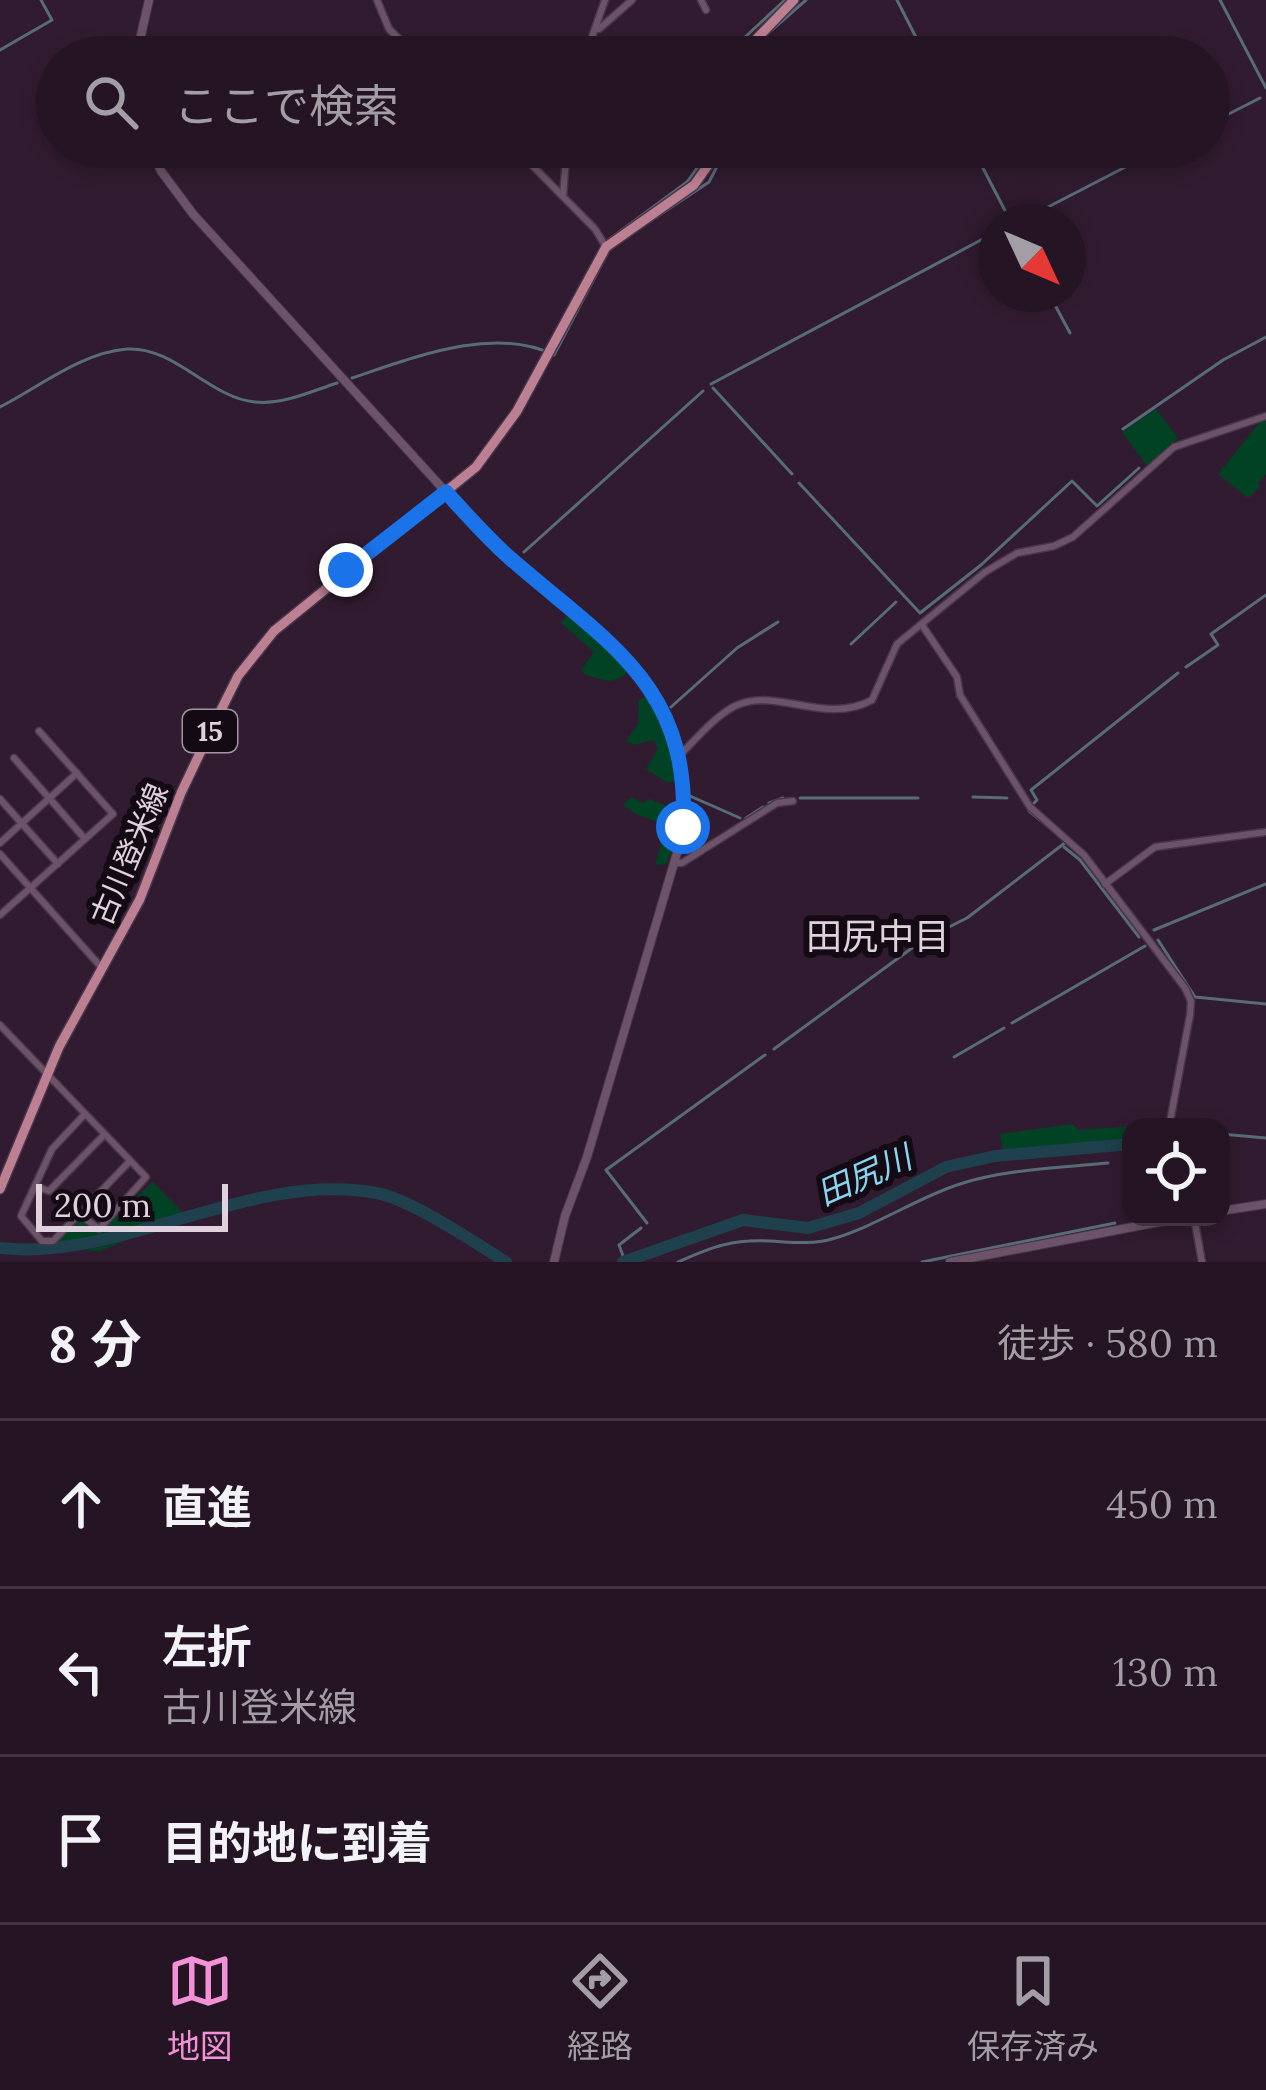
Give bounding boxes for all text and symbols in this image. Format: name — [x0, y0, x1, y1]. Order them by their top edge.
search box — [36, 36, 1230, 168]
icon: search — [78, 69, 144, 135]
text: ここで検索 — [174, 77, 399, 134]
north arrow — [978, 204, 1086, 312]
route end — [319, 543, 373, 597]
road number: 15 — [183, 710, 237, 752]
street label: 古川登米線 — [82, 778, 176, 930]
route start — [656, 800, 710, 854]
district label: 田尻中目 — [806, 913, 950, 959]
map controls — [1122, 1118, 1230, 1226]
button: locate — [1122, 1118, 1230, 1226]
water label: 田尻川 — [810, 1134, 921, 1214]
scale bar — [36, 1178, 228, 1231]
text: 200 m — [54, 1184, 151, 1226]
text: 8 分 — [48, 1311, 142, 1376]
text: 徒歩 · 580 m — [997, 1318, 1218, 1368]
icon: ahead — [48, 1471, 114, 1537]
text: 直進 — [162, 1478, 252, 1535]
text: 450 m — [1106, 1479, 1218, 1529]
text: 左折 — [162, 1618, 252, 1675]
icon: left — [48, 1639, 114, 1705]
text: 130 m — [1113, 1647, 1218, 1697]
text: 古川登米線 — [162, 1682, 357, 1732]
icon: arrive — [48, 1807, 114, 1873]
text: 目的地に到着 — [162, 1814, 432, 1871]
tab: 地図 — [167, 1948, 233, 2068]
tab: 経路 — [567, 1948, 633, 2068]
tab: 保存済み — [967, 1948, 1099, 2068]

